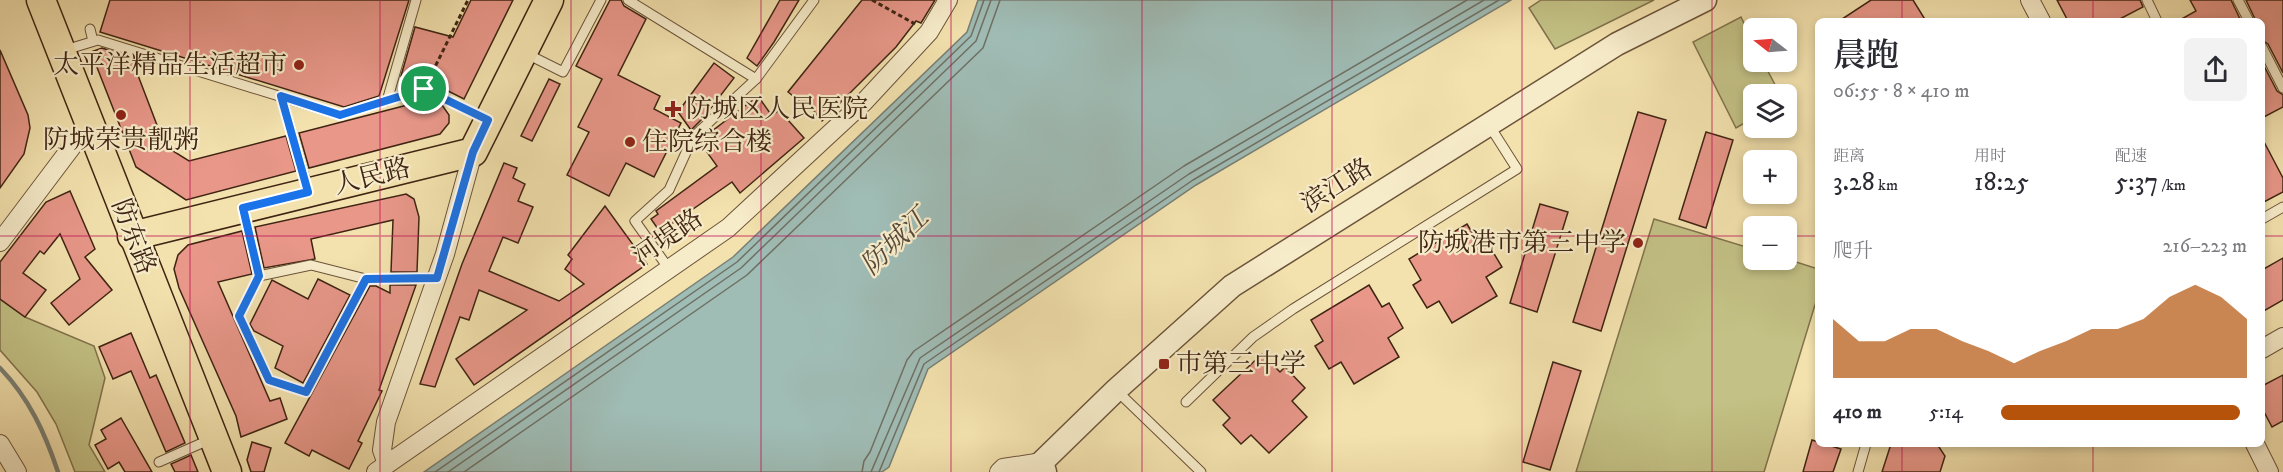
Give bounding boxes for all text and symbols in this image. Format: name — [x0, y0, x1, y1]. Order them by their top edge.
north arrow — [1743, 18, 1797, 72]
map controls — [1743, 18, 1797, 270]
text: 晨跑 — [1833, 36, 1899, 77]
button: share — [2184, 38, 2247, 101]
place label: 太平洋精品生活超市 — [53, 49, 287, 82]
marker: 太平洋精品生活超市 — [292, 58, 306, 72]
pin — [398, 63, 449, 114]
icon: arrive — [407, 72, 440, 105]
text: 06:55 · 8 × 410 m — [1833, 79, 1970, 104]
button: layers — [1743, 84, 1797, 138]
place label: 防城区人民医院 — [686, 93, 868, 126]
marker: 防城区人民医院 — [664, 100, 682, 118]
marker: 防城荣贵靓粥 — [114, 108, 128, 122]
place label: 防城荣贵靓粥 — [43, 124, 199, 157]
place label: 住院综合楼 — [642, 126, 772, 159]
marker: 住院综合楼 — [623, 135, 637, 149]
text: 距离 — [1833, 146, 1865, 166]
text: 用时 — [1974, 146, 2006, 166]
text: 配速 — [2115, 146, 2147, 166]
button: + — [1743, 150, 1797, 204]
street label: 滨江路 — [1295, 151, 1379, 221]
street label: 人民路 — [330, 152, 414, 202]
text: 3.28 — [1833, 166, 1875, 199]
text: 18:25 — [1974, 166, 2029, 199]
text: 5:37 — [2115, 166, 2158, 199]
text: km — [1875, 175, 1898, 195]
text: /km — [2158, 175, 2186, 195]
street label: 防东路 — [104, 195, 162, 279]
water label: 防城江 — [854, 199, 939, 282]
street label: 河堤路 — [627, 202, 709, 274]
button: − — [1743, 216, 1797, 270]
place label: 防城港市第三中学 — [1418, 227, 1626, 260]
text: 216–223 m — [2163, 234, 2247, 259]
marker: 防城港市第三中学 — [1631, 236, 1645, 250]
text: 爬升 — [1833, 239, 1873, 264]
place label: 巿第三中学 — [1176, 348, 1306, 381]
marker: 巿第三中学 — [1157, 357, 1171, 371]
text: 410 m — [1833, 400, 1882, 425]
text: 5:14 — [1929, 400, 1963, 425]

